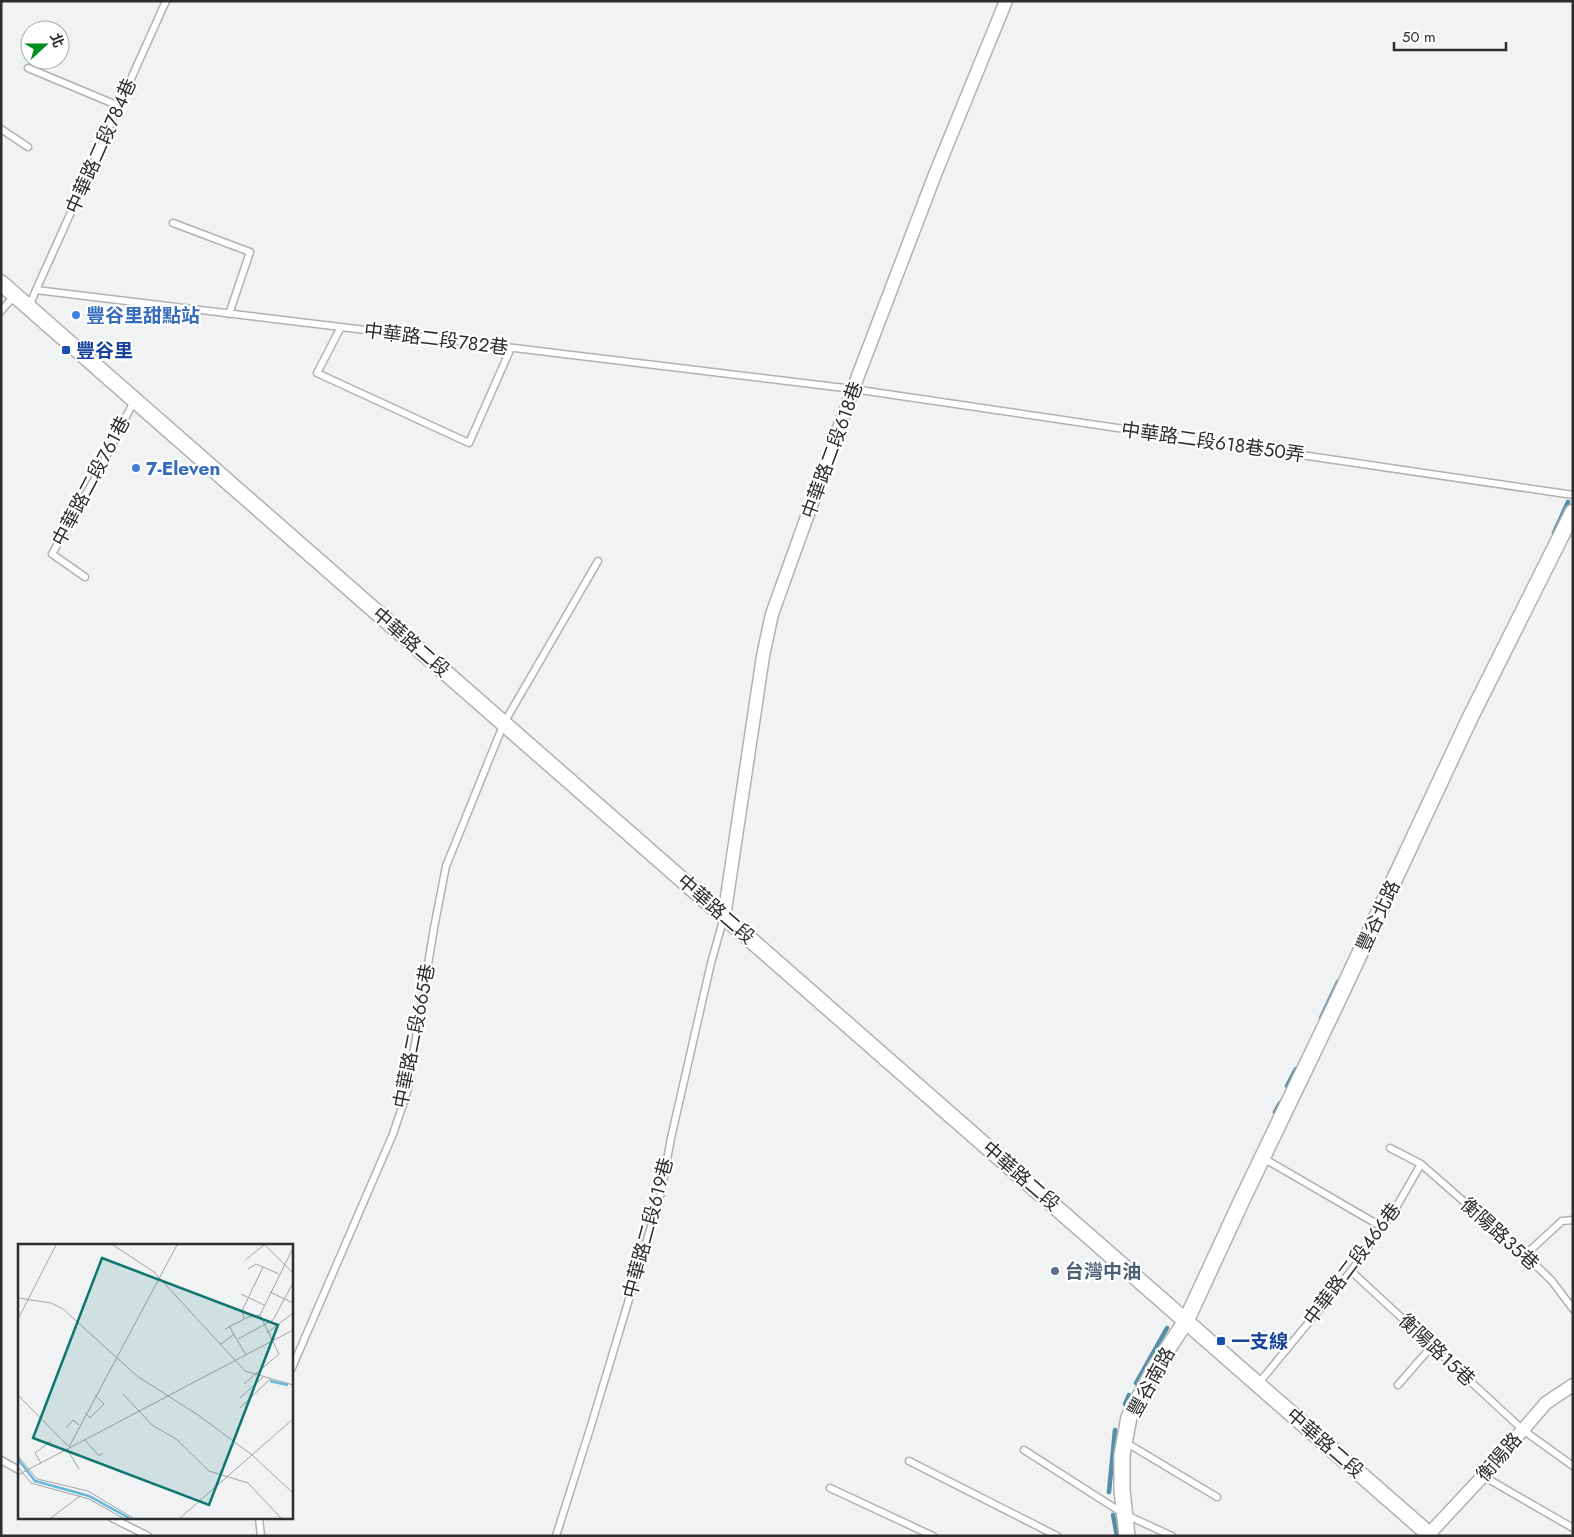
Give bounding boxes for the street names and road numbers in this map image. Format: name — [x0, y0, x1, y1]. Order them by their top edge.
street label: 中華路二段784巷 — [59, 74, 143, 218]
street label: 中華路二段782巷 — [362, 317, 510, 361]
street label: 中華路二段618巷 — [795, 378, 869, 522]
street label: 中華路二段761巷 — [45, 411, 137, 551]
street label: 中華路二段618巷50弄 — [1120, 416, 1306, 468]
street label: 中華路二段 — [366, 601, 456, 683]
street label: 中華路二段 — [671, 868, 761, 950]
street label: 豐谷北路 — [1350, 876, 1406, 956]
street label: 中華路二段665巷 — [387, 961, 441, 1111]
street label: 中華路二段 — [976, 1135, 1066, 1217]
street label: 中華路二段619巷 — [616, 1155, 680, 1301]
street label: 衡陽路35巷 — [1455, 1191, 1545, 1277]
street label: 中華路二段466巷 — [1297, 1197, 1407, 1331]
street label: 衡陽路15巷 — [1393, 1308, 1481, 1392]
street label: 豐谷南路 — [1121, 1342, 1181, 1422]
street label: 中華路二段 — [1280, 1402, 1370, 1484]
street label: 衡陽路 — [1470, 1427, 1528, 1487]

